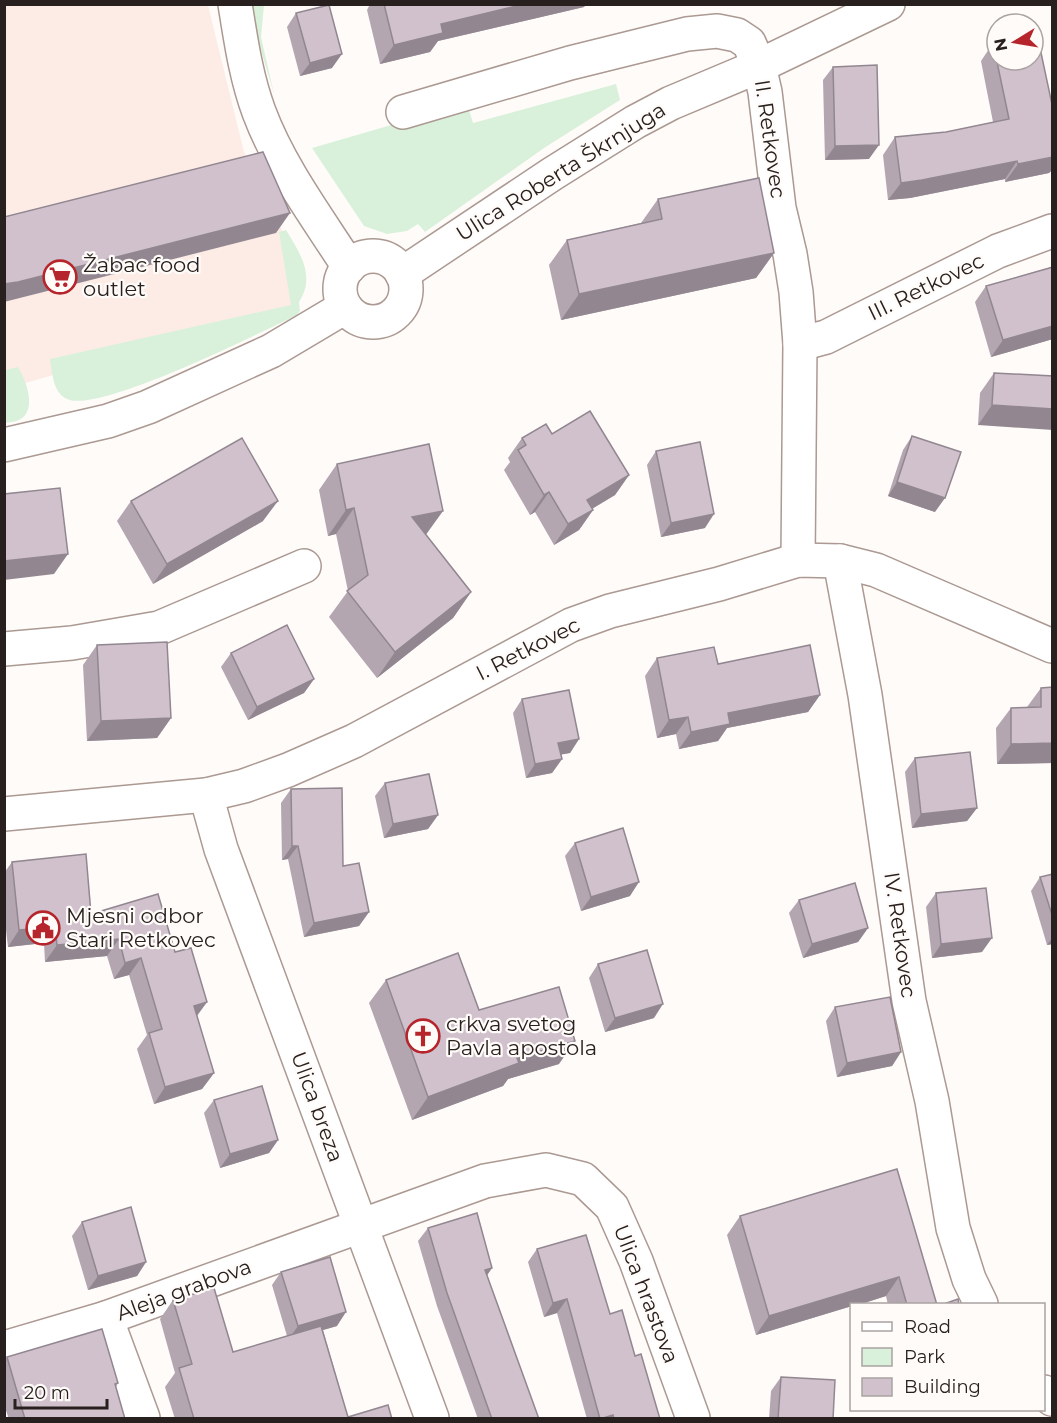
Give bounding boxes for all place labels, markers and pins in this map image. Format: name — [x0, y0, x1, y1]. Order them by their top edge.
place label: Žabac food outlet — [83, 252, 200, 301]
supermarket icon: Žabac food outlet — [42, 259, 78, 295]
place label: Mjesni odbor Stari Retkovec — [66, 903, 216, 952]
public building icon: Mjesni odbor Stari Retkovec — [25, 910, 61, 946]
place label: crkva svetog Pavla apostola — [446, 1011, 597, 1060]
church icon: crkva svetog Pavla apostola — [405, 1018, 441, 1054]

